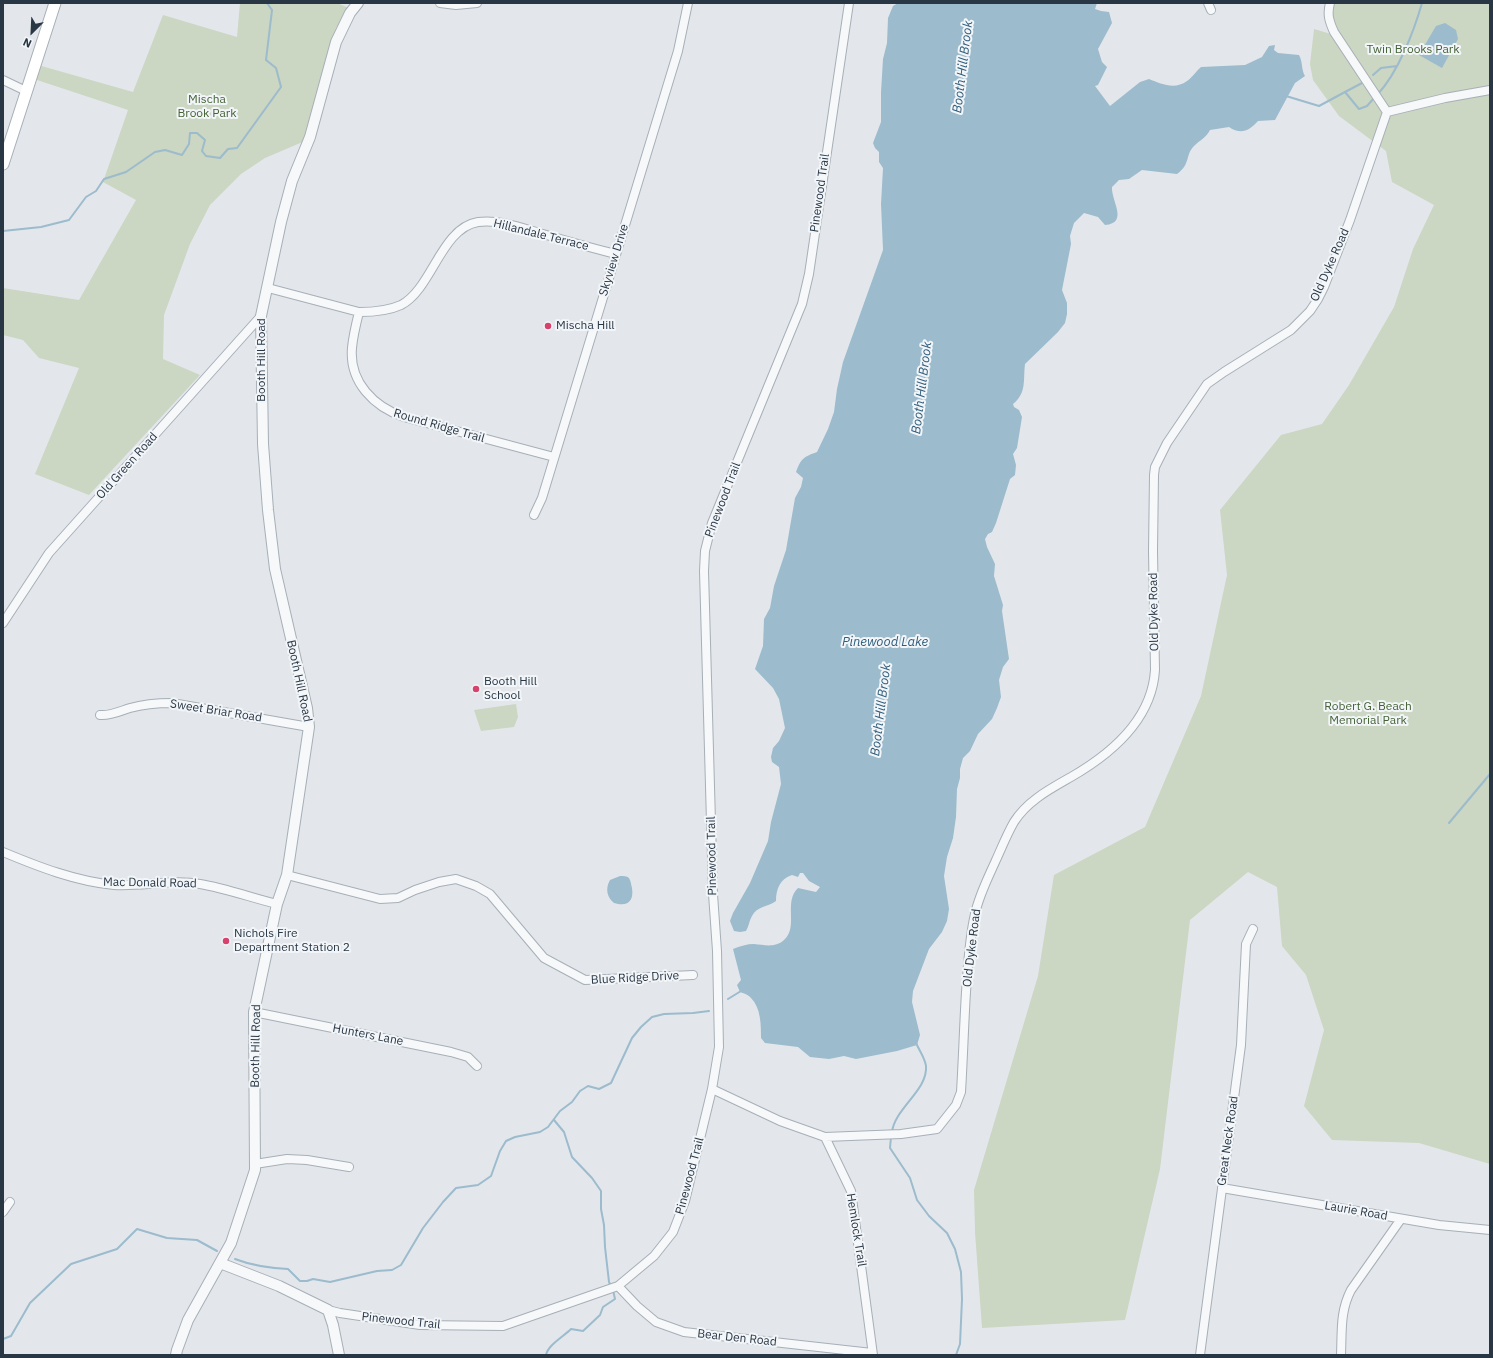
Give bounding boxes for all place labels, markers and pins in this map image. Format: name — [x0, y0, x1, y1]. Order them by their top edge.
place label: Mischa Hill — [556, 319, 615, 333]
marker: Mischa Hill — [543, 321, 553, 331]
place label: Booth Hill School — [484, 675, 537, 703]
marker: Booth Hill School — [471, 684, 481, 694]
place label: Nichols Fire Department Station 2 — [234, 927, 350, 955]
marker: Nichols Fire Department Station 2 — [221, 936, 231, 946]

